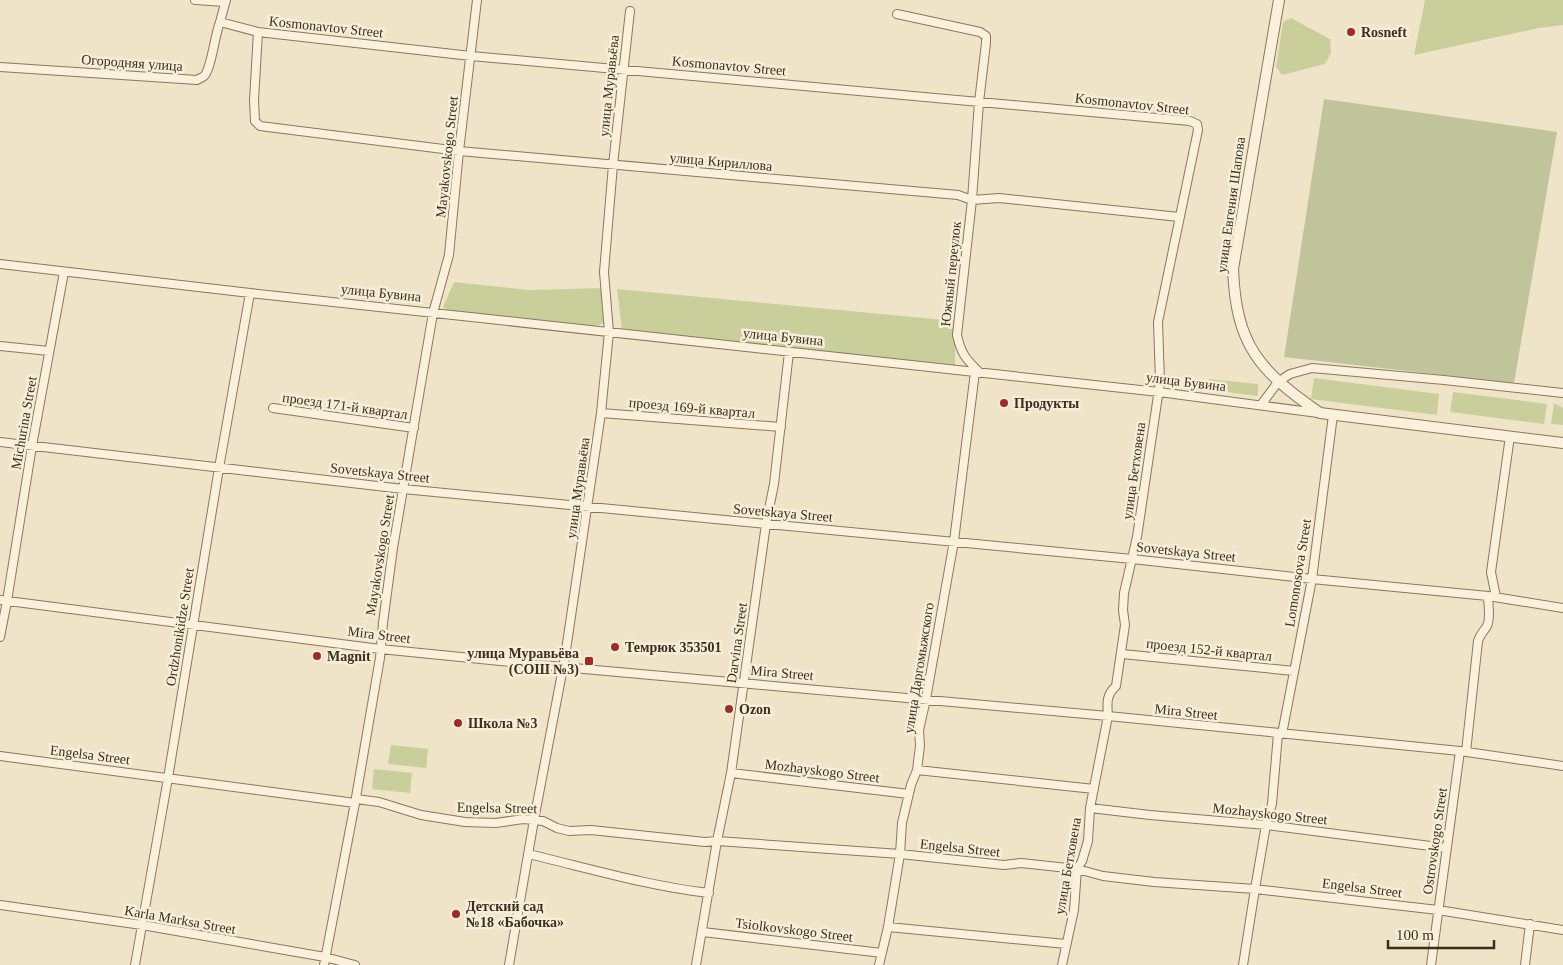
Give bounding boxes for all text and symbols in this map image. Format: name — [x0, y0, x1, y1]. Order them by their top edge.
street label: Kosmonavtov Street — [268, 14, 384, 40]
place label: Rosneft — [1361, 25, 1407, 40]
marker: Rosneft — [1345, 26, 1357, 38]
street label: улица Муравьёва — [596, 34, 622, 138]
street label: Огородняя улица — [81, 52, 184, 74]
street label: Kosmonavtov Street — [671, 54, 787, 78]
street label: Kosmonavtov Street — [1074, 91, 1190, 117]
street label: Mayakovskogo Street — [433, 95, 461, 219]
street label: улица Евгения Шапова — [1214, 135, 1248, 274]
street label: улица Кириллова — [669, 150, 774, 174]
street label: Южный переулок — [938, 220, 964, 327]
street label: улица Бувина — [340, 281, 423, 305]
street label: улица Бувина — [742, 325, 825, 349]
street label: улица Бувина — [1145, 370, 1228, 394]
street label: Michurina Street — [8, 375, 40, 471]
street label: проезд 171-й квартал — [281, 390, 409, 422]
street label: проезд 169-й квартал — [628, 395, 756, 421]
place label: Продукты — [1014, 396, 1079, 411]
marker: Продукты — [998, 397, 1010, 409]
street label: улица Бетховена — [1120, 420, 1148, 521]
street label: улица Муравьёва — [563, 436, 593, 540]
street label: Sovetskaya Street — [330, 460, 431, 486]
street label: Mayakovskogo Street — [363, 493, 397, 617]
street label: Sovetskaya Street — [733, 501, 834, 525]
street label: Lomonosova Street — [1282, 518, 1314, 628]
street label: Sovetskaya Street — [1136, 539, 1237, 565]
street label: Ordzhonikidze Street — [163, 567, 197, 687]
street label: улица Даргомыжского — [901, 601, 937, 735]
street label: Darvina Street — [724, 602, 750, 684]
street label: Mira Street — [347, 624, 411, 646]
street label: проезд 152-й квартал — [1145, 636, 1273, 664]
place label: Темрюк 353501 — [625, 640, 722, 655]
marker: Темрюк 353501 — [609, 641, 621, 653]
place label: улица Муравьёва (СОШ №3) — [467, 646, 579, 678]
place label: Magnit — [327, 649, 371, 664]
marker: Magnit — [311, 650, 323, 662]
marker: улица Муравьёва (СОШ №3) — [583, 655, 595, 667]
street label: Mira Street — [750, 663, 814, 683]
street label: Mira Street — [1154, 701, 1218, 723]
place label: Ozon — [739, 702, 771, 717]
marker: Ozon — [723, 703, 735, 715]
place label: Школа №3 — [468, 716, 538, 731]
marker: Школа №3 — [452, 717, 464, 729]
street label: Engelsa Street — [49, 743, 131, 767]
street label: Mozhayskogo Street — [764, 757, 880, 785]
street label: Ostrovskogo Street — [1420, 787, 1450, 895]
street label: Engelsa Street — [457, 800, 537, 816]
street label: Mozhayskogo Street — [1212, 801, 1328, 828]
street label: улица Бетховена — [1052, 815, 1084, 916]
street label: Engelsa Street — [919, 836, 1001, 860]
street label: Engelsa Street — [1321, 876, 1403, 900]
place label: Детский сад №18 «Бабочка» — [466, 899, 564, 930]
street label: Karla Marksa Street — [123, 903, 237, 937]
marker: Детский сад №18 «Бабочка» — [450, 908, 462, 920]
street label: Tsiolkovskogo Street — [734, 915, 854, 945]
scale bar — [1388, 918, 1494, 950]
text: 100 m — [1396, 927, 1434, 943]

